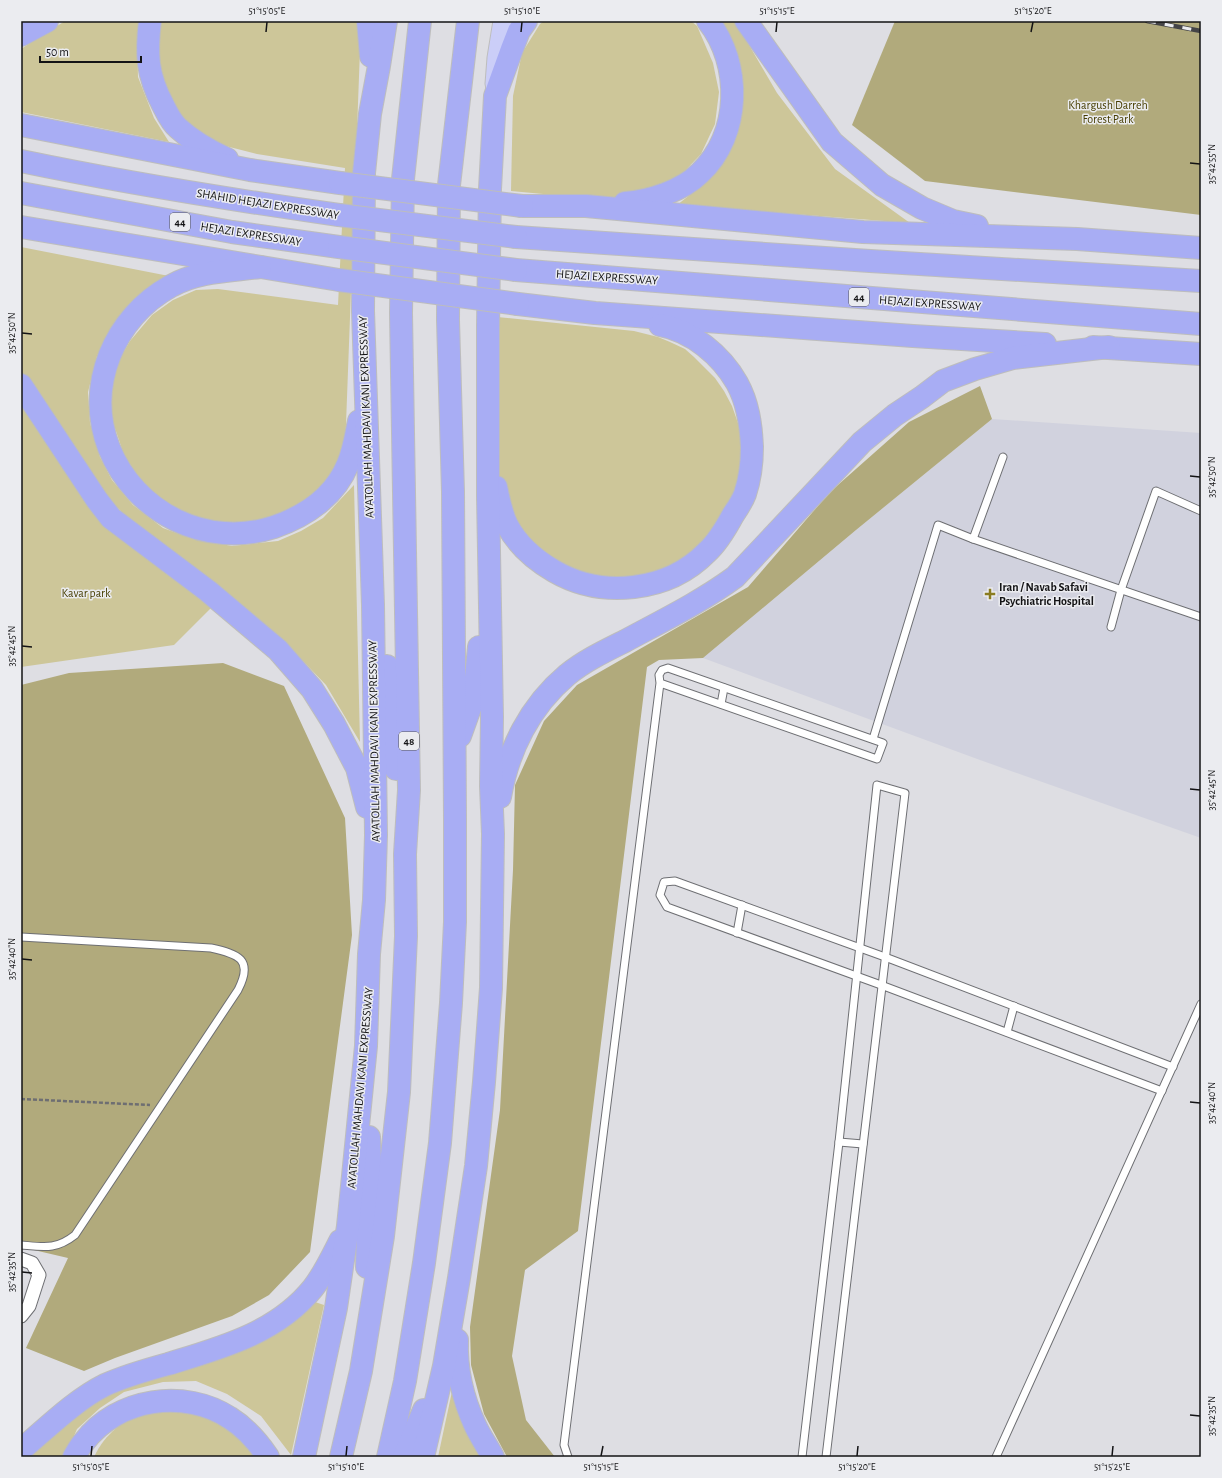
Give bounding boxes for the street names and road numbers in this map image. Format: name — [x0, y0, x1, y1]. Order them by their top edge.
street label: SHAHID HEJAZI EXPRESSWAY — [196, 187, 341, 221]
road number: 44 — [170, 213, 190, 231]
street label: HEJAZI EXPRESSWAY — [200, 220, 303, 248]
street label: HEJAZI EXPRESSWAY — [556, 267, 659, 287]
road number: 44 — [849, 288, 869, 306]
street label: HEJAZI EXPRESSWAY — [879, 293, 982, 313]
street label: AYATOLLAH MAHDAVI KANI EXPRESSWAY — [356, 315, 376, 518]
street label: AYATOLLAH MAHDAVI KANI EXPRESSWAY — [366, 639, 382, 842]
road number: 48 — [399, 732, 419, 750]
street label: AYATOLLAH MAHDAVI KANI EXPRESSWAY — [345, 986, 375, 1189]

